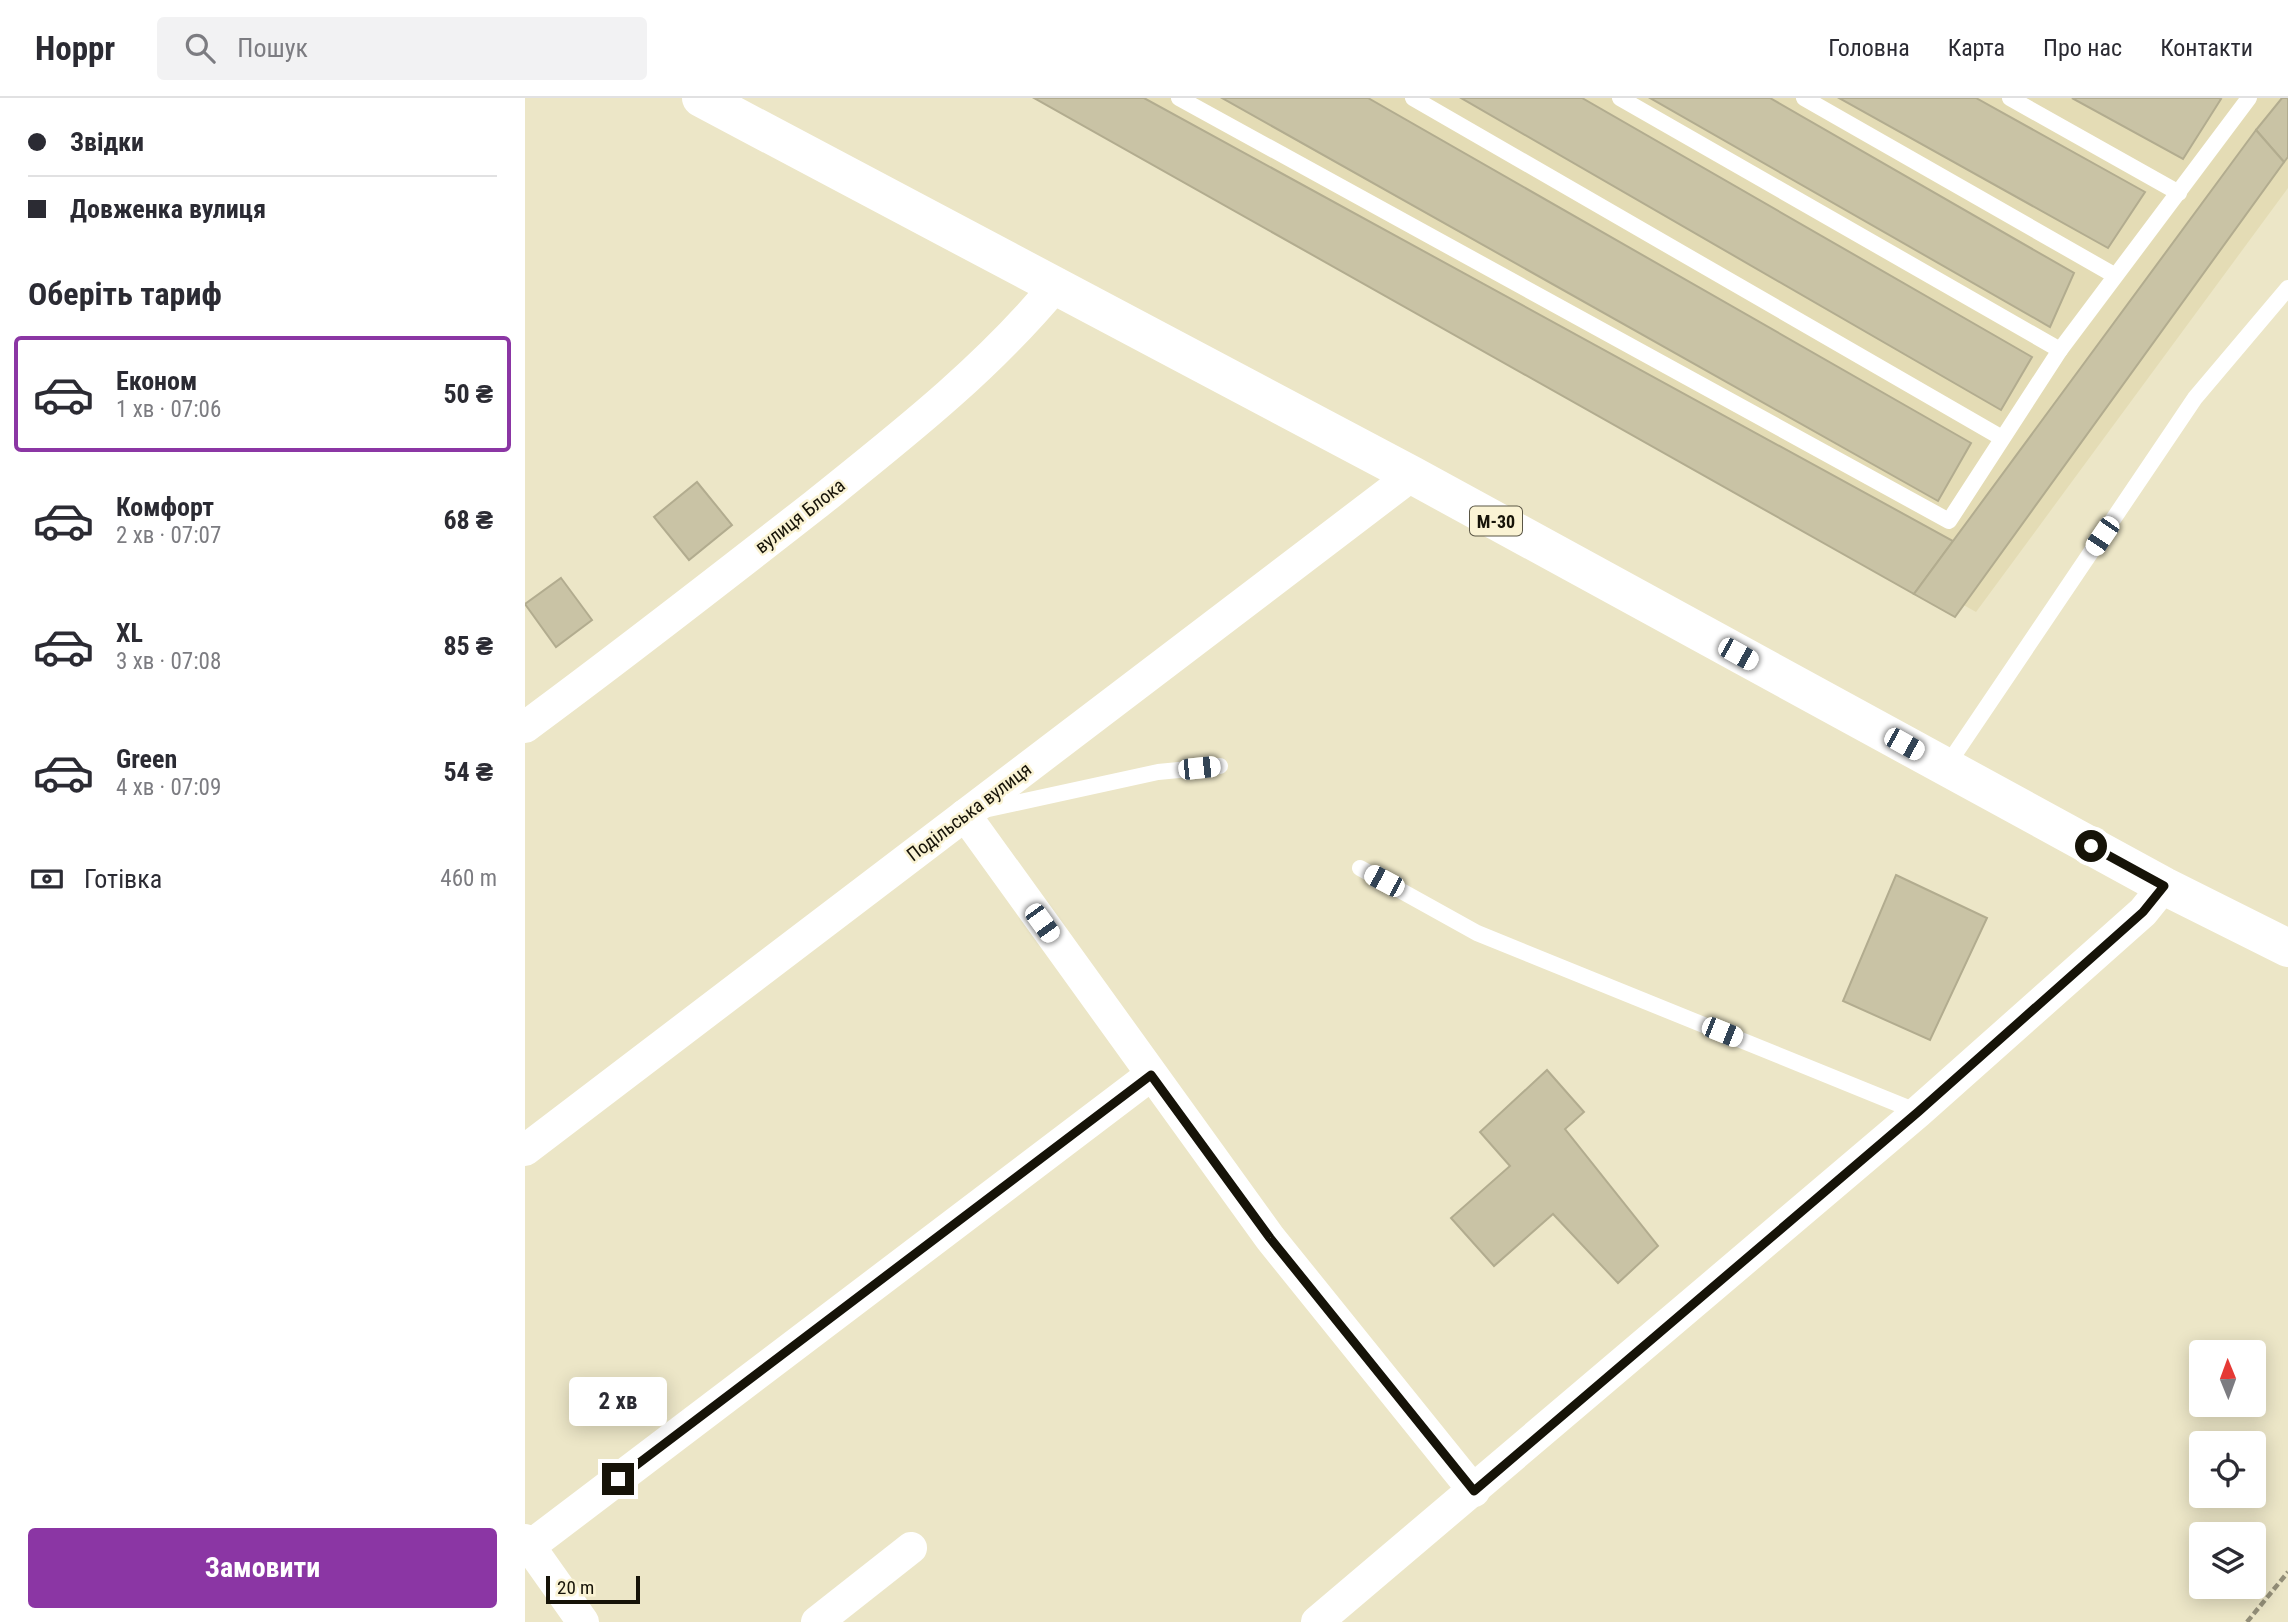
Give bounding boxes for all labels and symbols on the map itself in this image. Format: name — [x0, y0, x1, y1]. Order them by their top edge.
street label: вулиця Блока — [750, 474, 850, 558]
road number: М-30 — [1470, 506, 1522, 536]
car — [2082, 513, 2123, 559]
car — [1715, 635, 1762, 673]
car — [1881, 725, 1928, 763]
car — [1178, 755, 1221, 781]
street label: Подільська вулиця — [902, 758, 1036, 866]
route start — [2075, 830, 2107, 862]
car — [1361, 862, 1408, 900]
car — [1022, 900, 1063, 946]
car — [1699, 1014, 1746, 1050]
north arrow — [2189, 1340, 2266, 1418]
callout: 2 хв — [569, 1378, 667, 1426]
route end — [602, 1463, 634, 1495]
scale bar — [546, 1573, 641, 1605]

